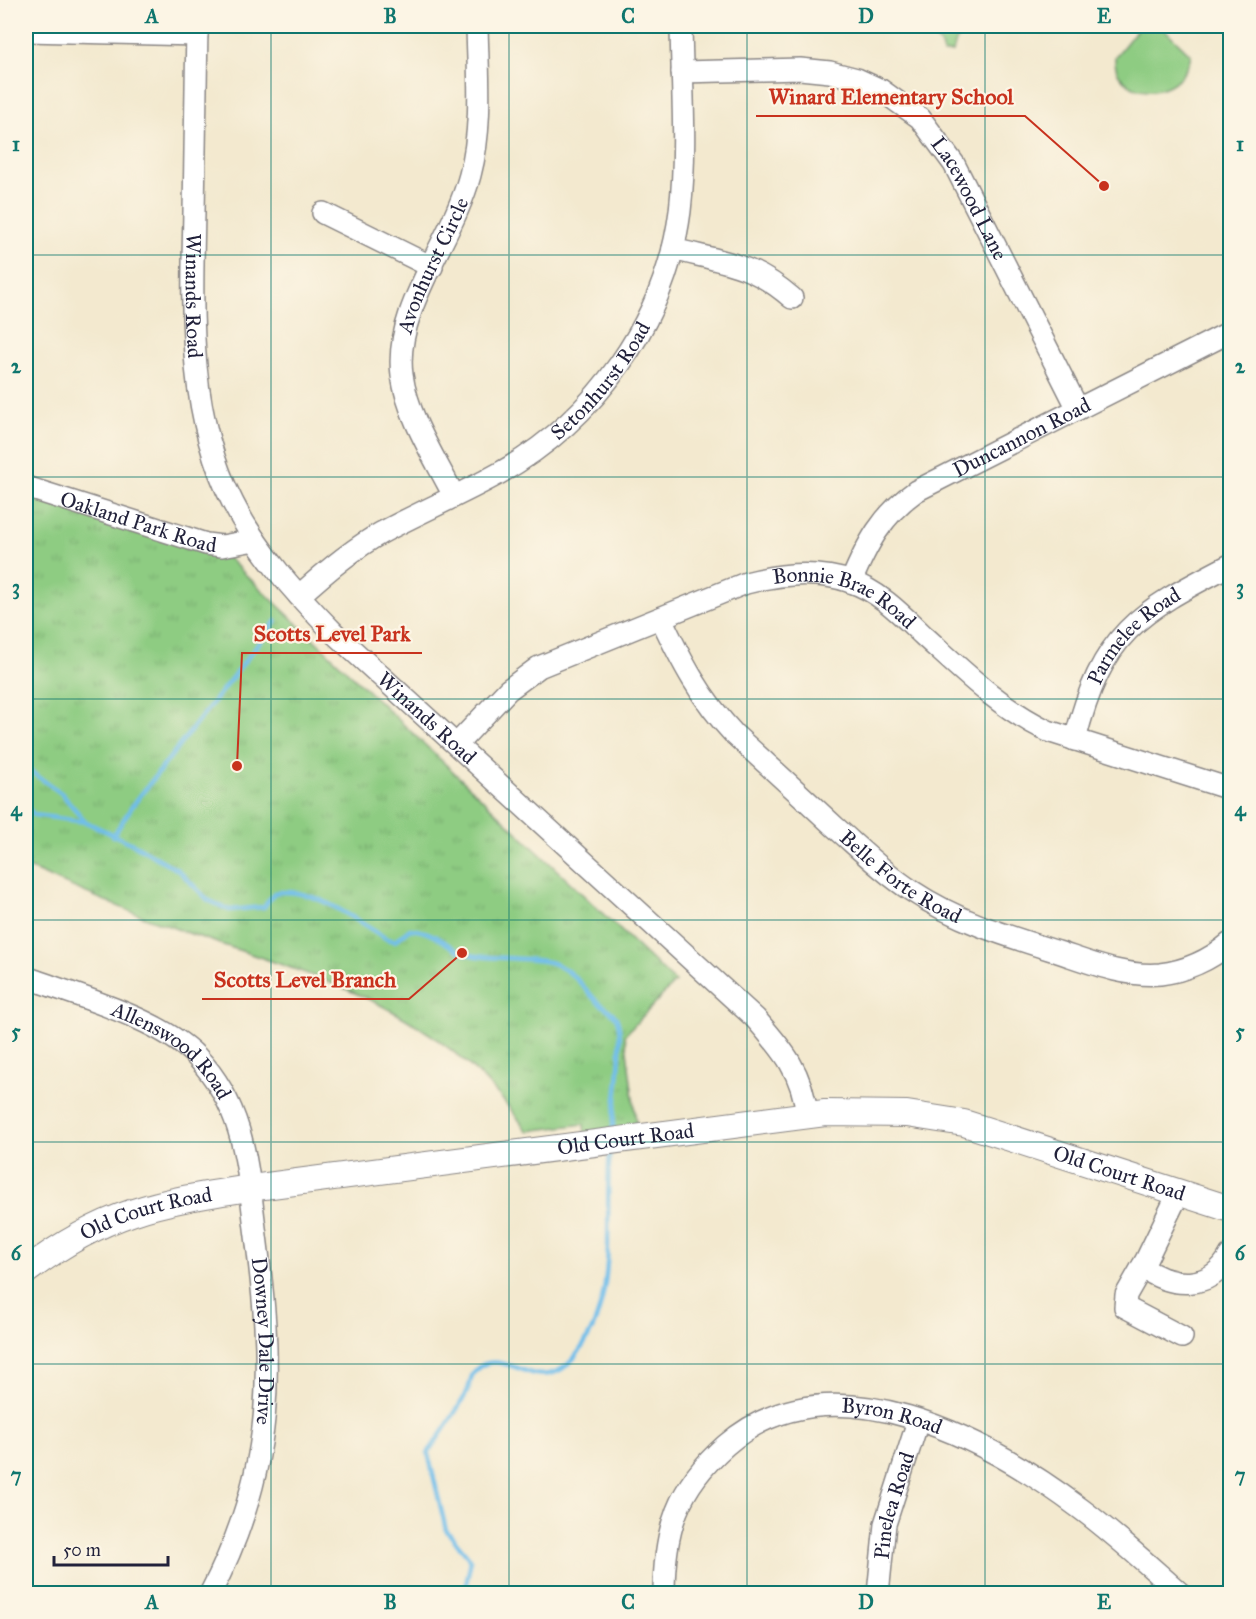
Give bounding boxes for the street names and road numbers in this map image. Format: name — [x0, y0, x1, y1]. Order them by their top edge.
street label: Lacewood Lane — [925, 131, 1013, 264]
street label: Avonhurst Circle — [391, 193, 474, 337]
street label: Winands Road — [180, 233, 208, 360]
street label: Setonhurst Road — [545, 317, 656, 446]
street label: Duncannon Road — [948, 392, 1095, 483]
street label: Oakland Park Road — [57, 486, 219, 558]
street label: Bonnie Brae Road — [771, 561, 922, 635]
street label: Parmelee Road — [1081, 581, 1186, 689]
street label: Winands Road — [372, 666, 482, 770]
street label: Belle Forte Road — [834, 824, 966, 929]
street label: Allenswood Road — [107, 996, 237, 1104]
street label: Old Court Road — [556, 1117, 696, 1161]
street label: Old Court Road — [1050, 1140, 1189, 1207]
street label: Old Court Road — [75, 1181, 214, 1246]
street label: Downey Dale Drive — [246, 1256, 279, 1426]
street label: Byron Road — [841, 1392, 946, 1440]
street label: Pinelea Road — [869, 1448, 920, 1561]

